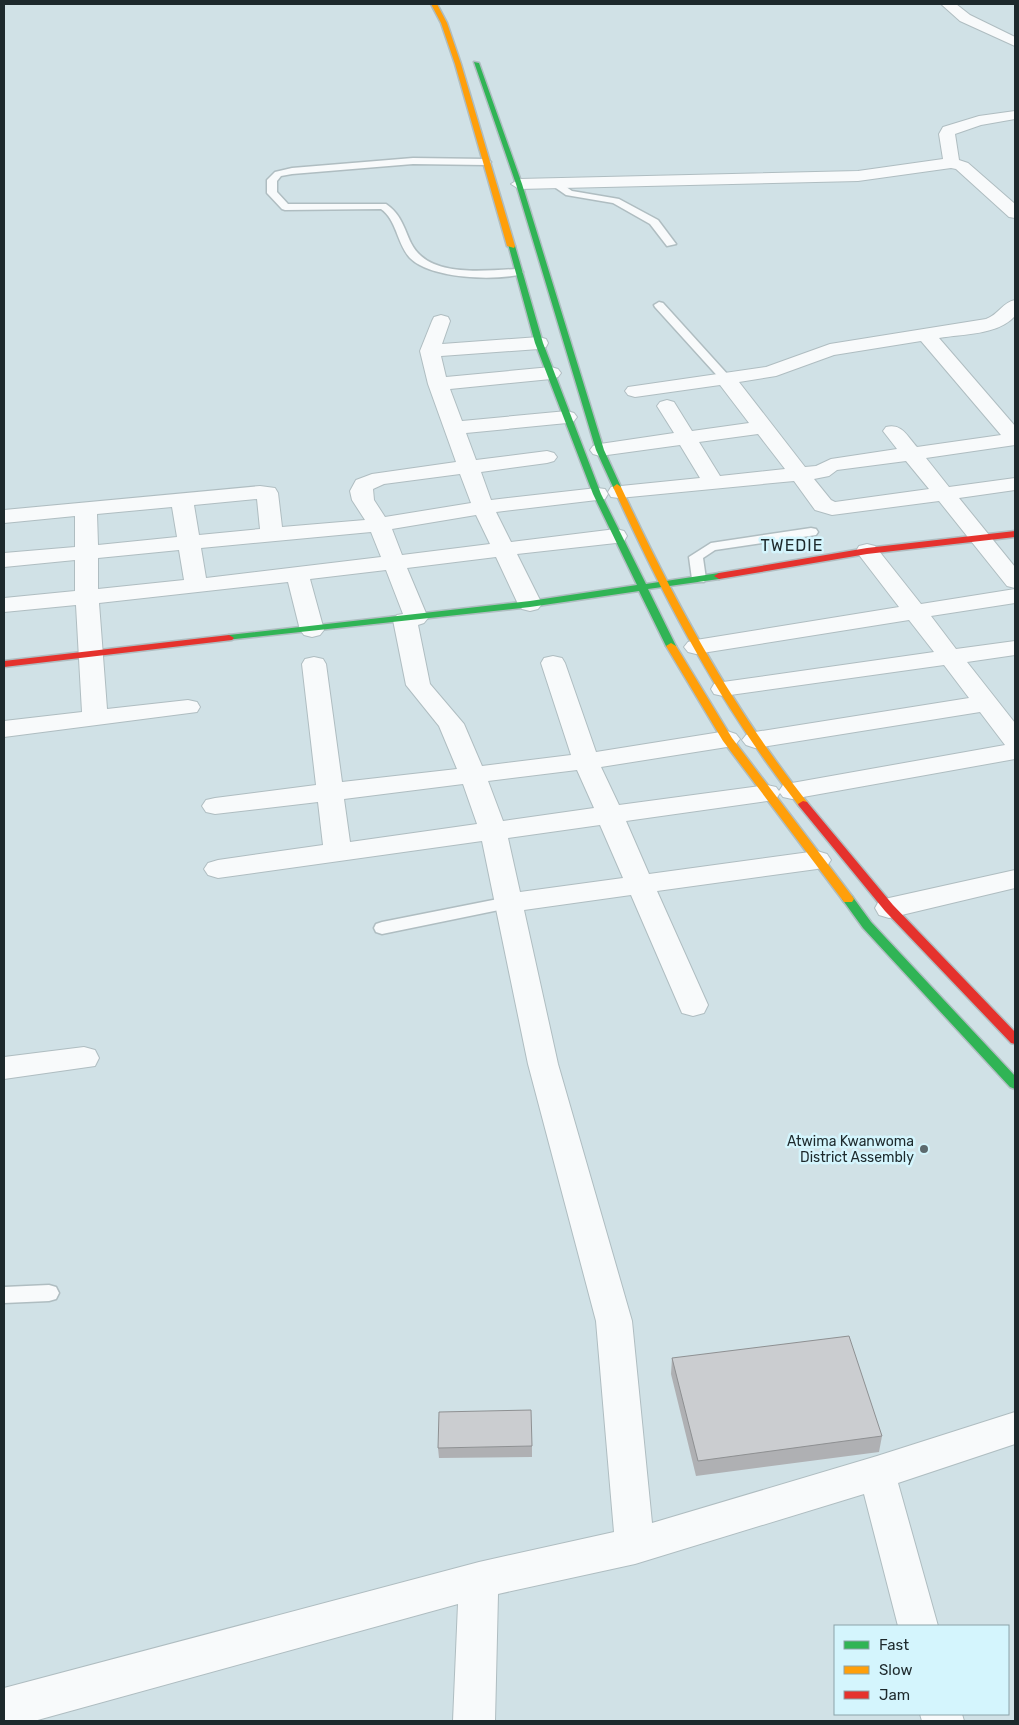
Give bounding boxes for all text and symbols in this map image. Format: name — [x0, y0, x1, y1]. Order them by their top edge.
district label: TWEDIE — [761, 536, 823, 555]
place label: Atwima Kwanwoma District Assembly — [787, 1133, 914, 1166]
marker: Atwima Kwanwoma District Assembly — [918, 1143, 930, 1155]
legend — [834, 1625, 1009, 1715]
text: Fast — [879, 1636, 909, 1654]
text: Slow — [879, 1661, 912, 1679]
text: Jam — [879, 1686, 910, 1704]

